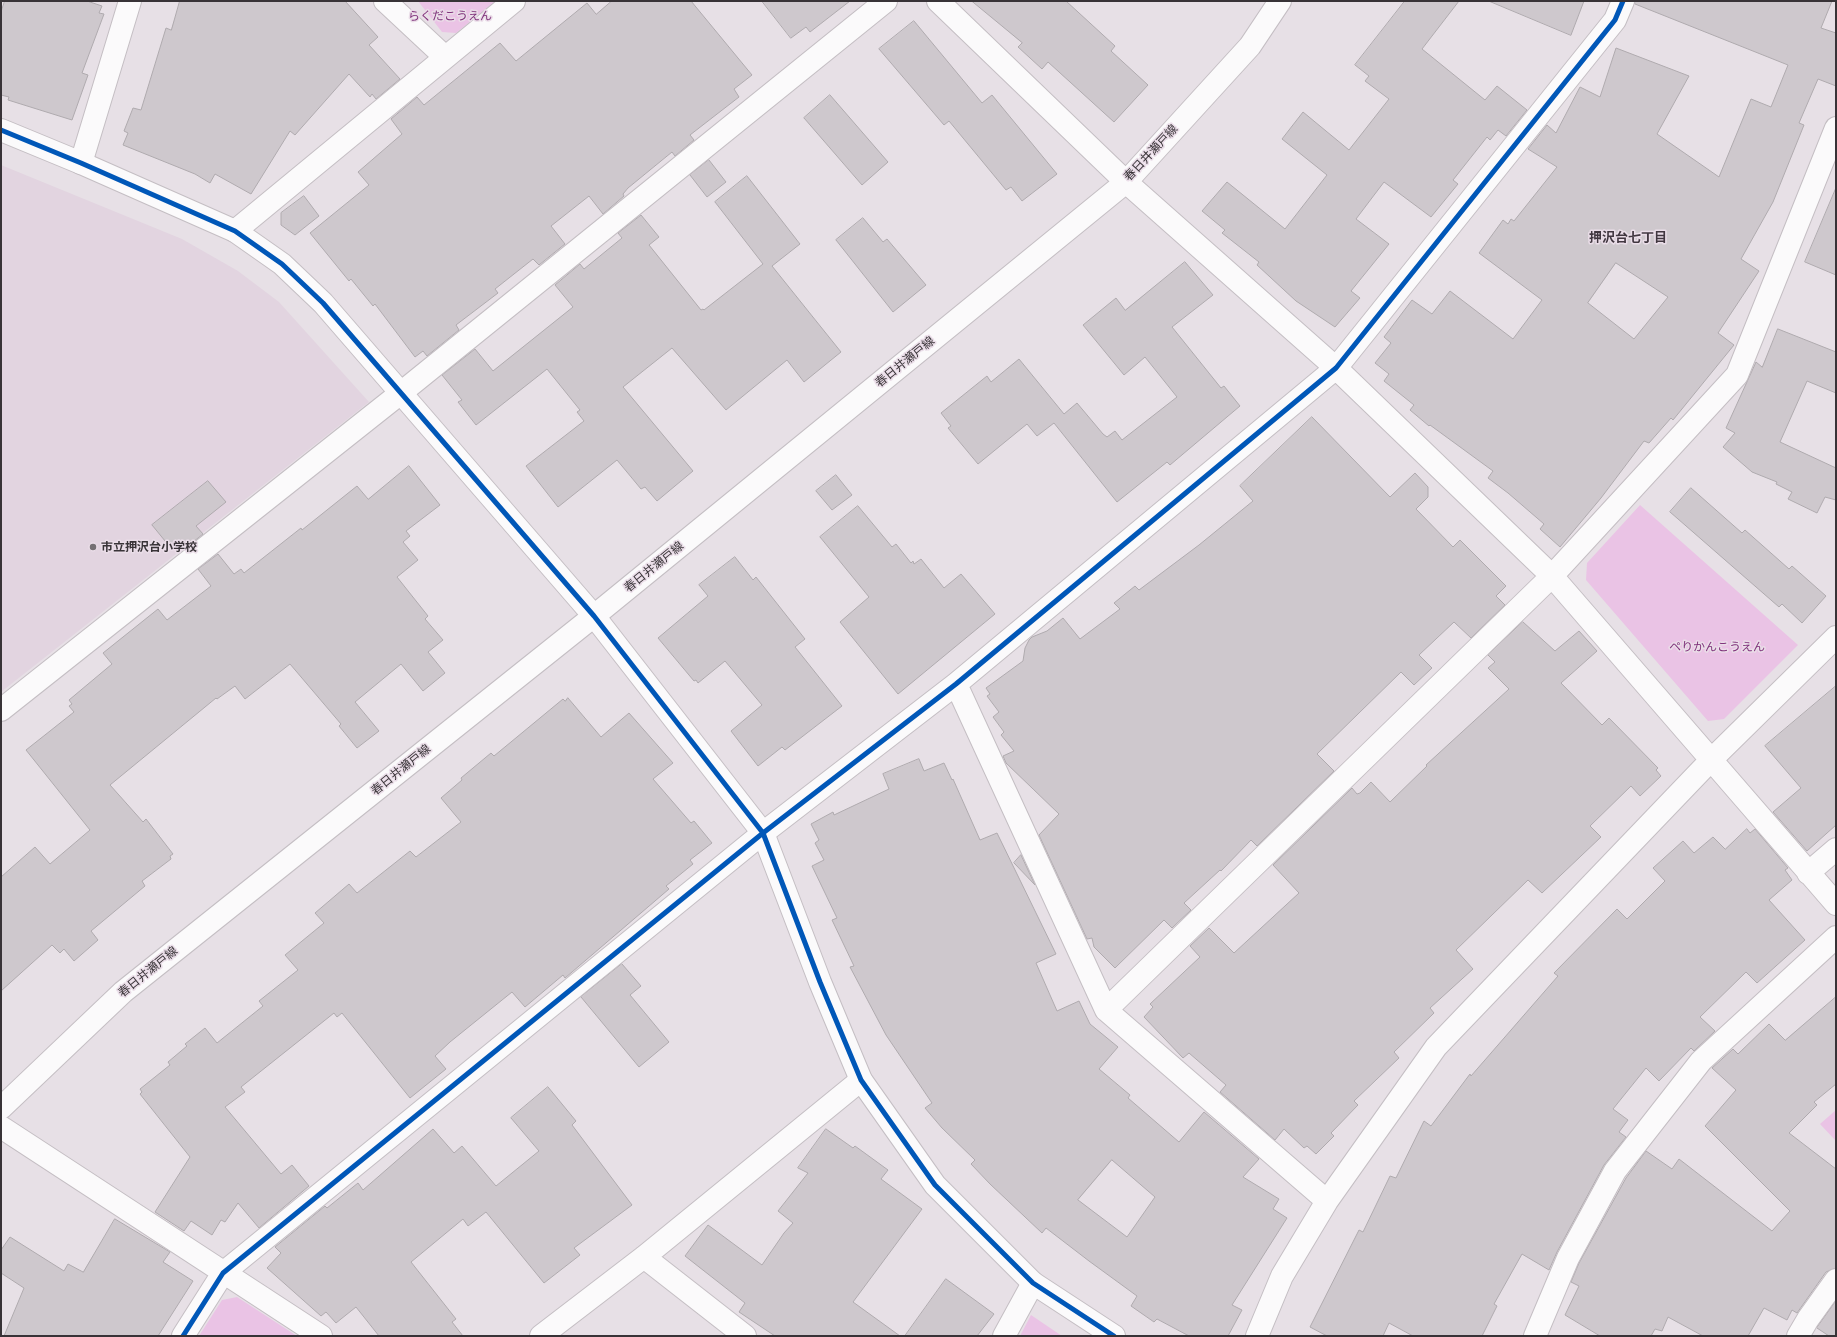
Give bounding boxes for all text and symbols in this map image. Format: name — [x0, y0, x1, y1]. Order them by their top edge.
park label: らくだこうえん — [408, 9, 492, 23]
street label: 春日井瀬戸線 — [1121, 122, 1181, 184]
district label: 押沢台七丁目 — [1589, 230, 1667, 246]
street label: 春日井瀬戸線 — [872, 334, 938, 390]
street label: 春日井瀬戸線 — [621, 539, 687, 595]
place label: 市立押沢台小学校 — [101, 540, 197, 554]
marker: 市立押沢台小学校 — [88, 542, 98, 552]
park label: ペりかんこうえん — [1669, 640, 1765, 654]
street label: 春日井瀬戸線 — [368, 742, 434, 798]
street label: 春日井瀬戸線 — [115, 944, 181, 1000]

